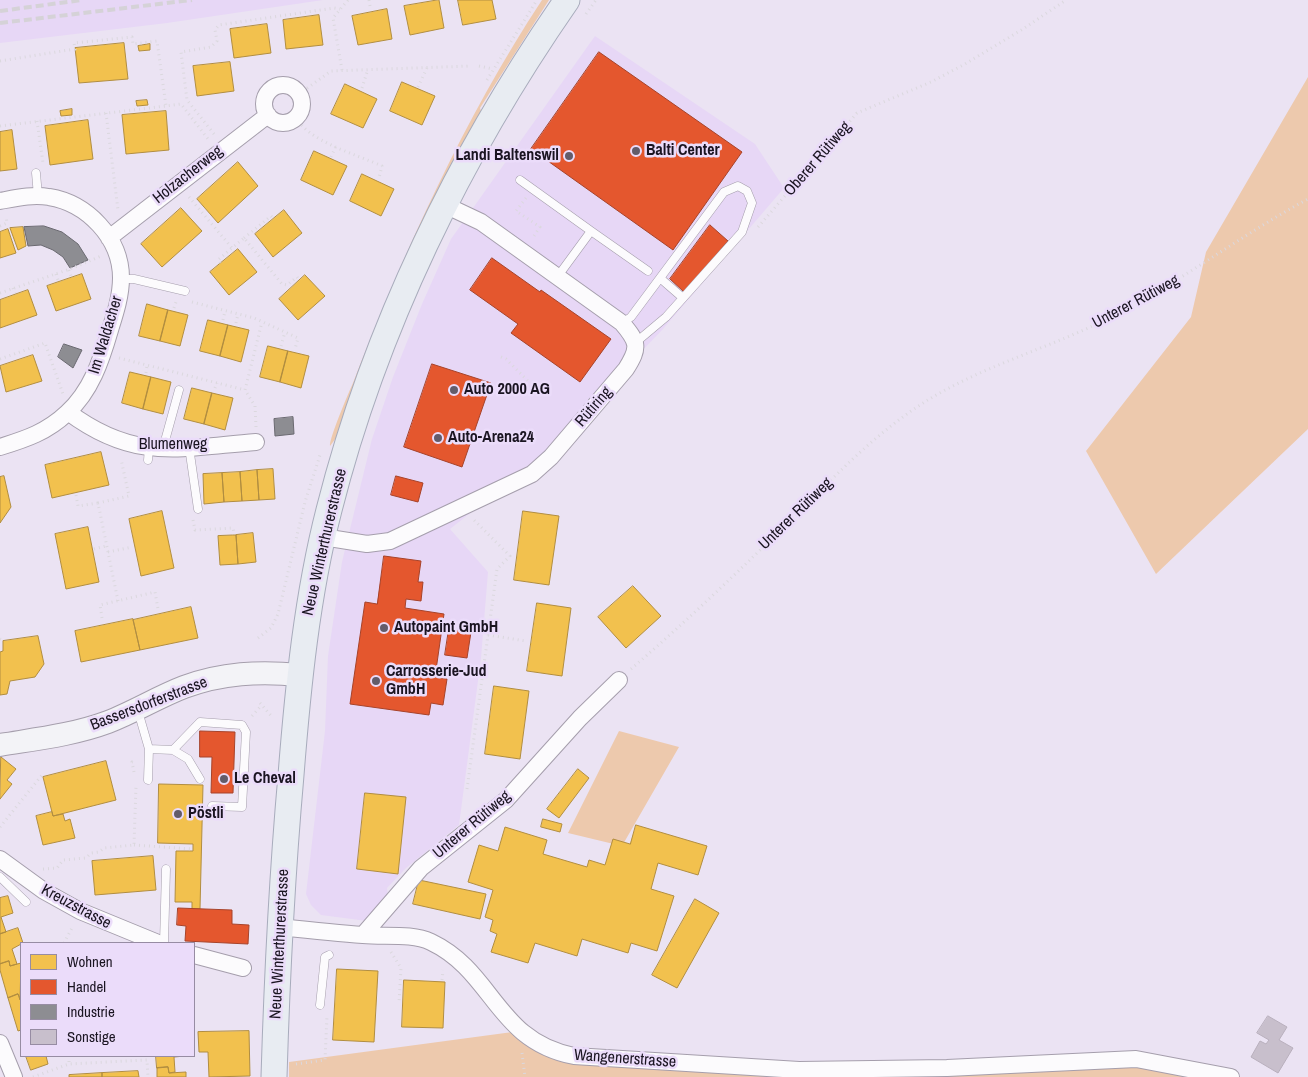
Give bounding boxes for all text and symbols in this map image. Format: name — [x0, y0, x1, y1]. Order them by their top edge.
street label: Oberer Rütiweg — [780, 118, 856, 200]
place label: Balti Center — [646, 141, 720, 161]
street label: Holzacherweg — [149, 142, 227, 208]
marker: Balti Center — [630, 145, 642, 157]
place label: Landi Baltenswil — [455, 146, 559, 166]
marker: Landi Baltenswil — [563, 150, 575, 162]
street label: Unterer Rütiweg — [1089, 271, 1183, 333]
street label: Im Waldacher — [85, 294, 127, 376]
place label: Auto 2000 AG — [464, 380, 550, 400]
street label: Rütiring — [571, 383, 617, 431]
marker: Auto 2000 AG — [448, 384, 460, 396]
place label: Auto-Arena24 — [448, 428, 534, 448]
marker: Auto-Arena24 — [432, 432, 444, 444]
street label: Blumenweg — [139, 435, 207, 455]
street label: Neue Winterthurerstrasse — [299, 467, 351, 617]
street label: Unterer Rütiweg — [755, 474, 837, 554]
place label: Autopaint GmbH — [394, 618, 498, 638]
marker: Autopaint GmbH — [378, 622, 390, 634]
place label: Carrosserie-Jud GmbH — [386, 662, 487, 700]
street label: Bassersdorferstrasse — [88, 673, 210, 735]
marker: Carrosserie-Jud GmbH — [370, 675, 382, 687]
place label: Le Cheval — [234, 769, 296, 789]
marker: Le Cheval — [218, 773, 230, 785]
street label: Unterer Rütiweg — [429, 787, 515, 863]
place label: Pöstli — [188, 804, 224, 824]
marker: Pöstli — [172, 808, 184, 820]
street label: Neue Winterthurerstrasse — [266, 868, 294, 1020]
street label: Kreuzstrasse — [38, 881, 114, 933]
legend — [20, 942, 195, 1057]
text: Wohnen — [67, 951, 113, 972]
text: Handel — [67, 976, 106, 997]
text: Industrie — [67, 1001, 115, 1022]
text: Sonstige — [67, 1026, 116, 1047]
street label: Wangenerstrasse — [573, 1046, 677, 1072]

